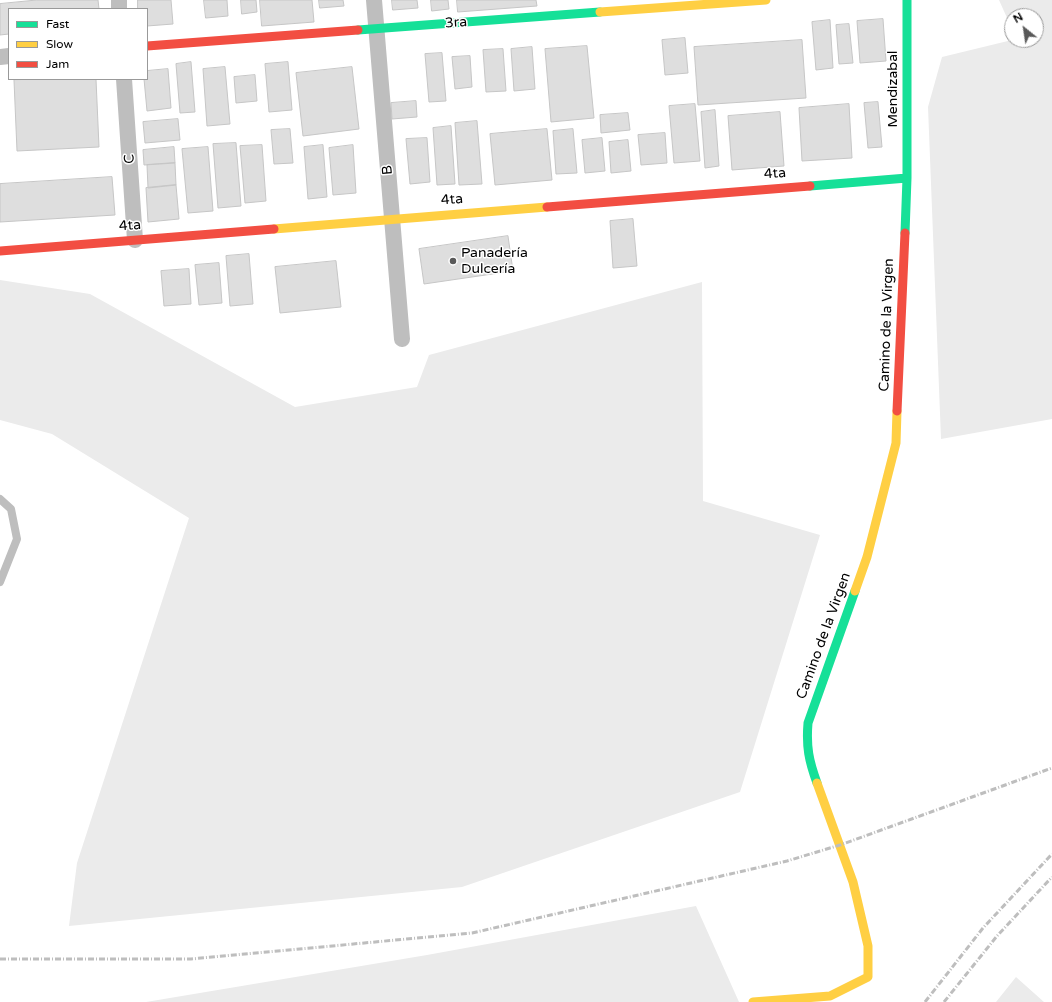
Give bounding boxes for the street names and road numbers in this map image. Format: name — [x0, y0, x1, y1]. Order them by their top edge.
street label: 3ra — [444, 14, 468, 32]
street label: Mendizabal — [885, 50, 901, 128]
street label: C — [121, 154, 139, 164]
street label: B — [379, 164, 397, 176]
street label: 4ta — [763, 165, 787, 183]
street label: 4ta — [440, 191, 464, 209]
street label: 4ta — [118, 217, 142, 235]
street label: Camino de la Virgen — [876, 258, 898, 392]
street label: Camino de la Virgen — [793, 570, 855, 702]

